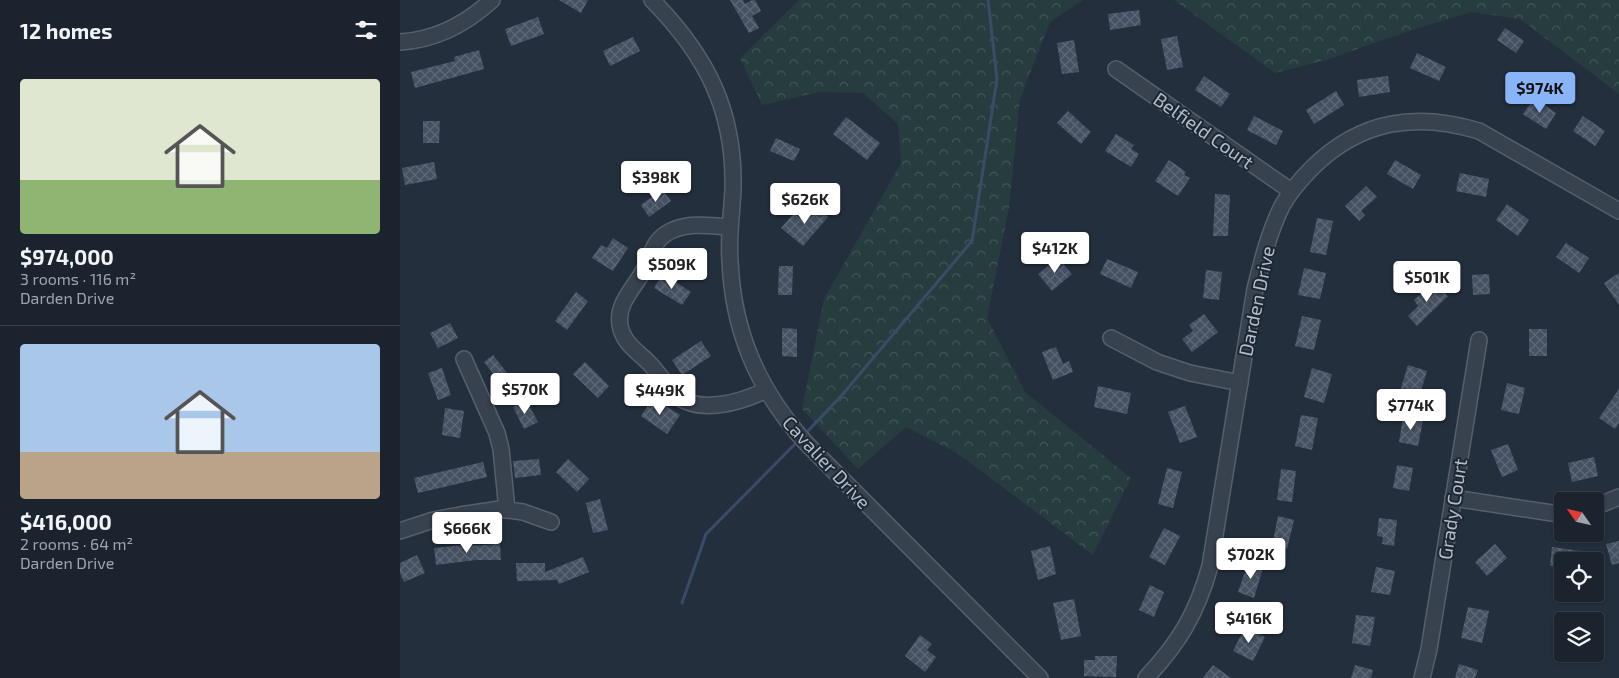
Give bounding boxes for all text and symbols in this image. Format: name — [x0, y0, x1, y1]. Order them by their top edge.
icon: filters — [352, 16, 380, 44]
text: 12 homes — [20, 18, 112, 43]
pin: $974K — [1505, 72, 1575, 114]
text: $974K — [1516, 78, 1564, 97]
street label: Belfield Court — [1149, 87, 1259, 173]
icon: home — [155, 111, 245, 201]
pin: $398K — [621, 160, 691, 203]
text: $398K — [632, 167, 680, 186]
pin: $626K — [770, 182, 840, 225]
text: $626K — [781, 189, 829, 208]
pin: $412K — [1020, 232, 1090, 274]
text: $412K — [1032, 238, 1078, 257]
text: $974,000 — [20, 244, 114, 269]
street label: Darden Drive — [1233, 244, 1279, 358]
pin: $509K — [637, 248, 707, 290]
text: $509K — [648, 254, 696, 273]
pin: $501K — [1392, 260, 1462, 303]
text: $501K — [1404, 267, 1450, 286]
text: 3 rooms · 116 m² — [20, 269, 136, 288]
text: Darden Drive — [20, 288, 114, 307]
pin: $570K — [490, 372, 560, 415]
pin: $449K — [625, 374, 695, 416]
icon: home — [155, 377, 245, 467]
text: $570K — [502, 379, 548, 398]
text: $449K — [635, 380, 685, 399]
pin: $774K — [1376, 388, 1446, 431]
text: $774K — [1388, 395, 1434, 414]
street label: Cavalier Drive — [778, 411, 876, 513]
street label: Grady Court — [1433, 457, 1471, 561]
north arrow — [1554, 492, 1604, 542]
map controls — [1554, 492, 1604, 662]
text: $416,000 — [20, 509, 112, 534]
pin: $666K — [432, 512, 502, 554]
text: $666K — [443, 518, 491, 537]
text: 2 rooms · 64 m² — [20, 534, 133, 553]
pin: $702K — [1216, 538, 1286, 580]
text: $702K — [1227, 544, 1275, 563]
button: locate — [1554, 552, 1604, 602]
text: Darden Drive — [20, 553, 114, 572]
pin: $416K — [1214, 602, 1284, 644]
text: $416K — [1226, 608, 1272, 627]
button: layers — [1554, 612, 1604, 662]

